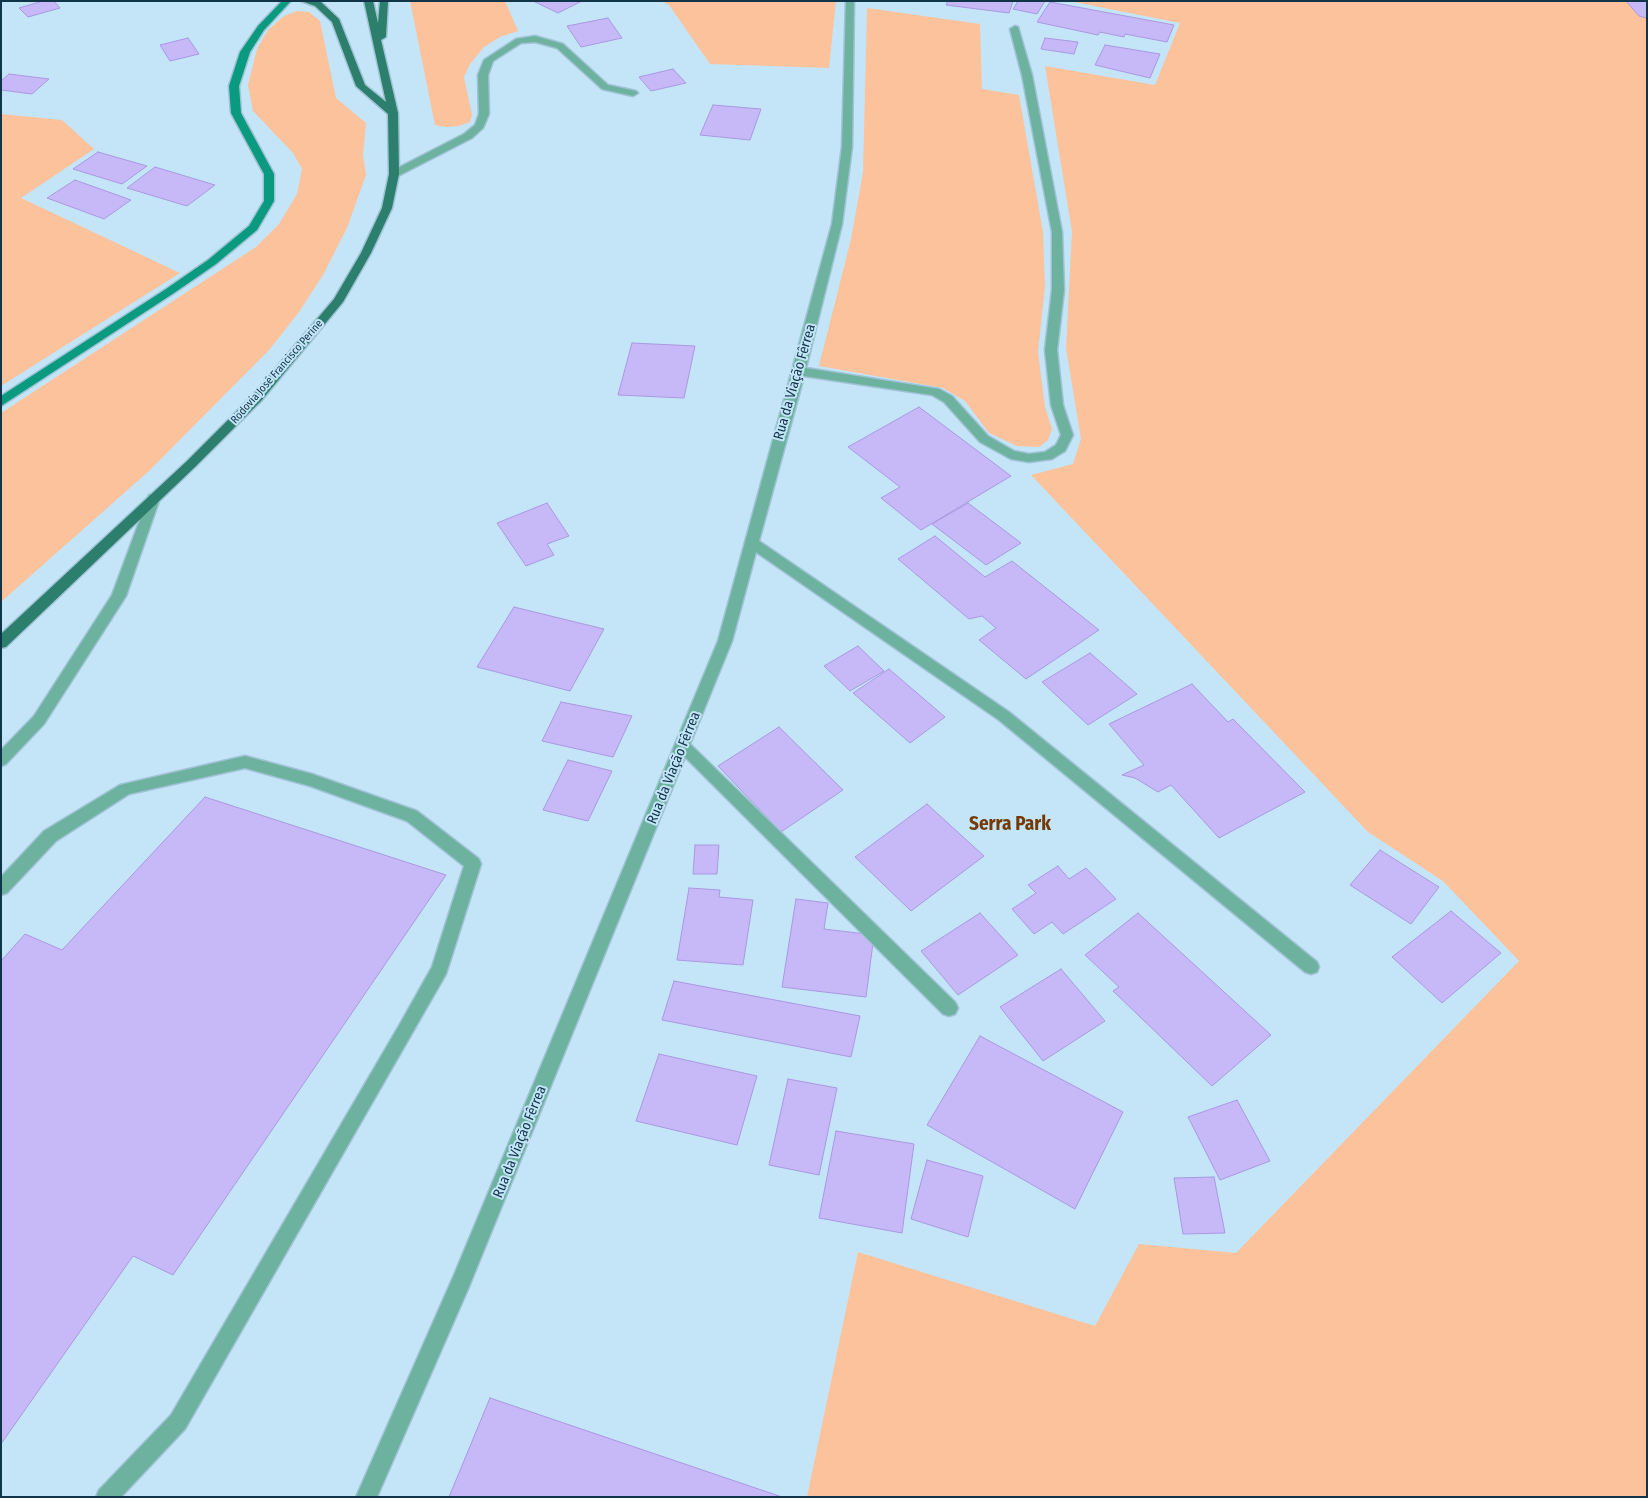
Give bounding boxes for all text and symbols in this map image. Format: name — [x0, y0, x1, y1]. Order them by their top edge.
street label: Rodovia José Francisco Perine — [228, 317, 326, 427]
street label: Rua da Viação Fêrrea — [770, 322, 820, 442]
street label: Rua da Viação Fêrrea — [644, 710, 704, 826]
district label: Serra Park — [969, 814, 1051, 836]
street label: Rua da Viação Fêrrea — [490, 1084, 550, 1200]

